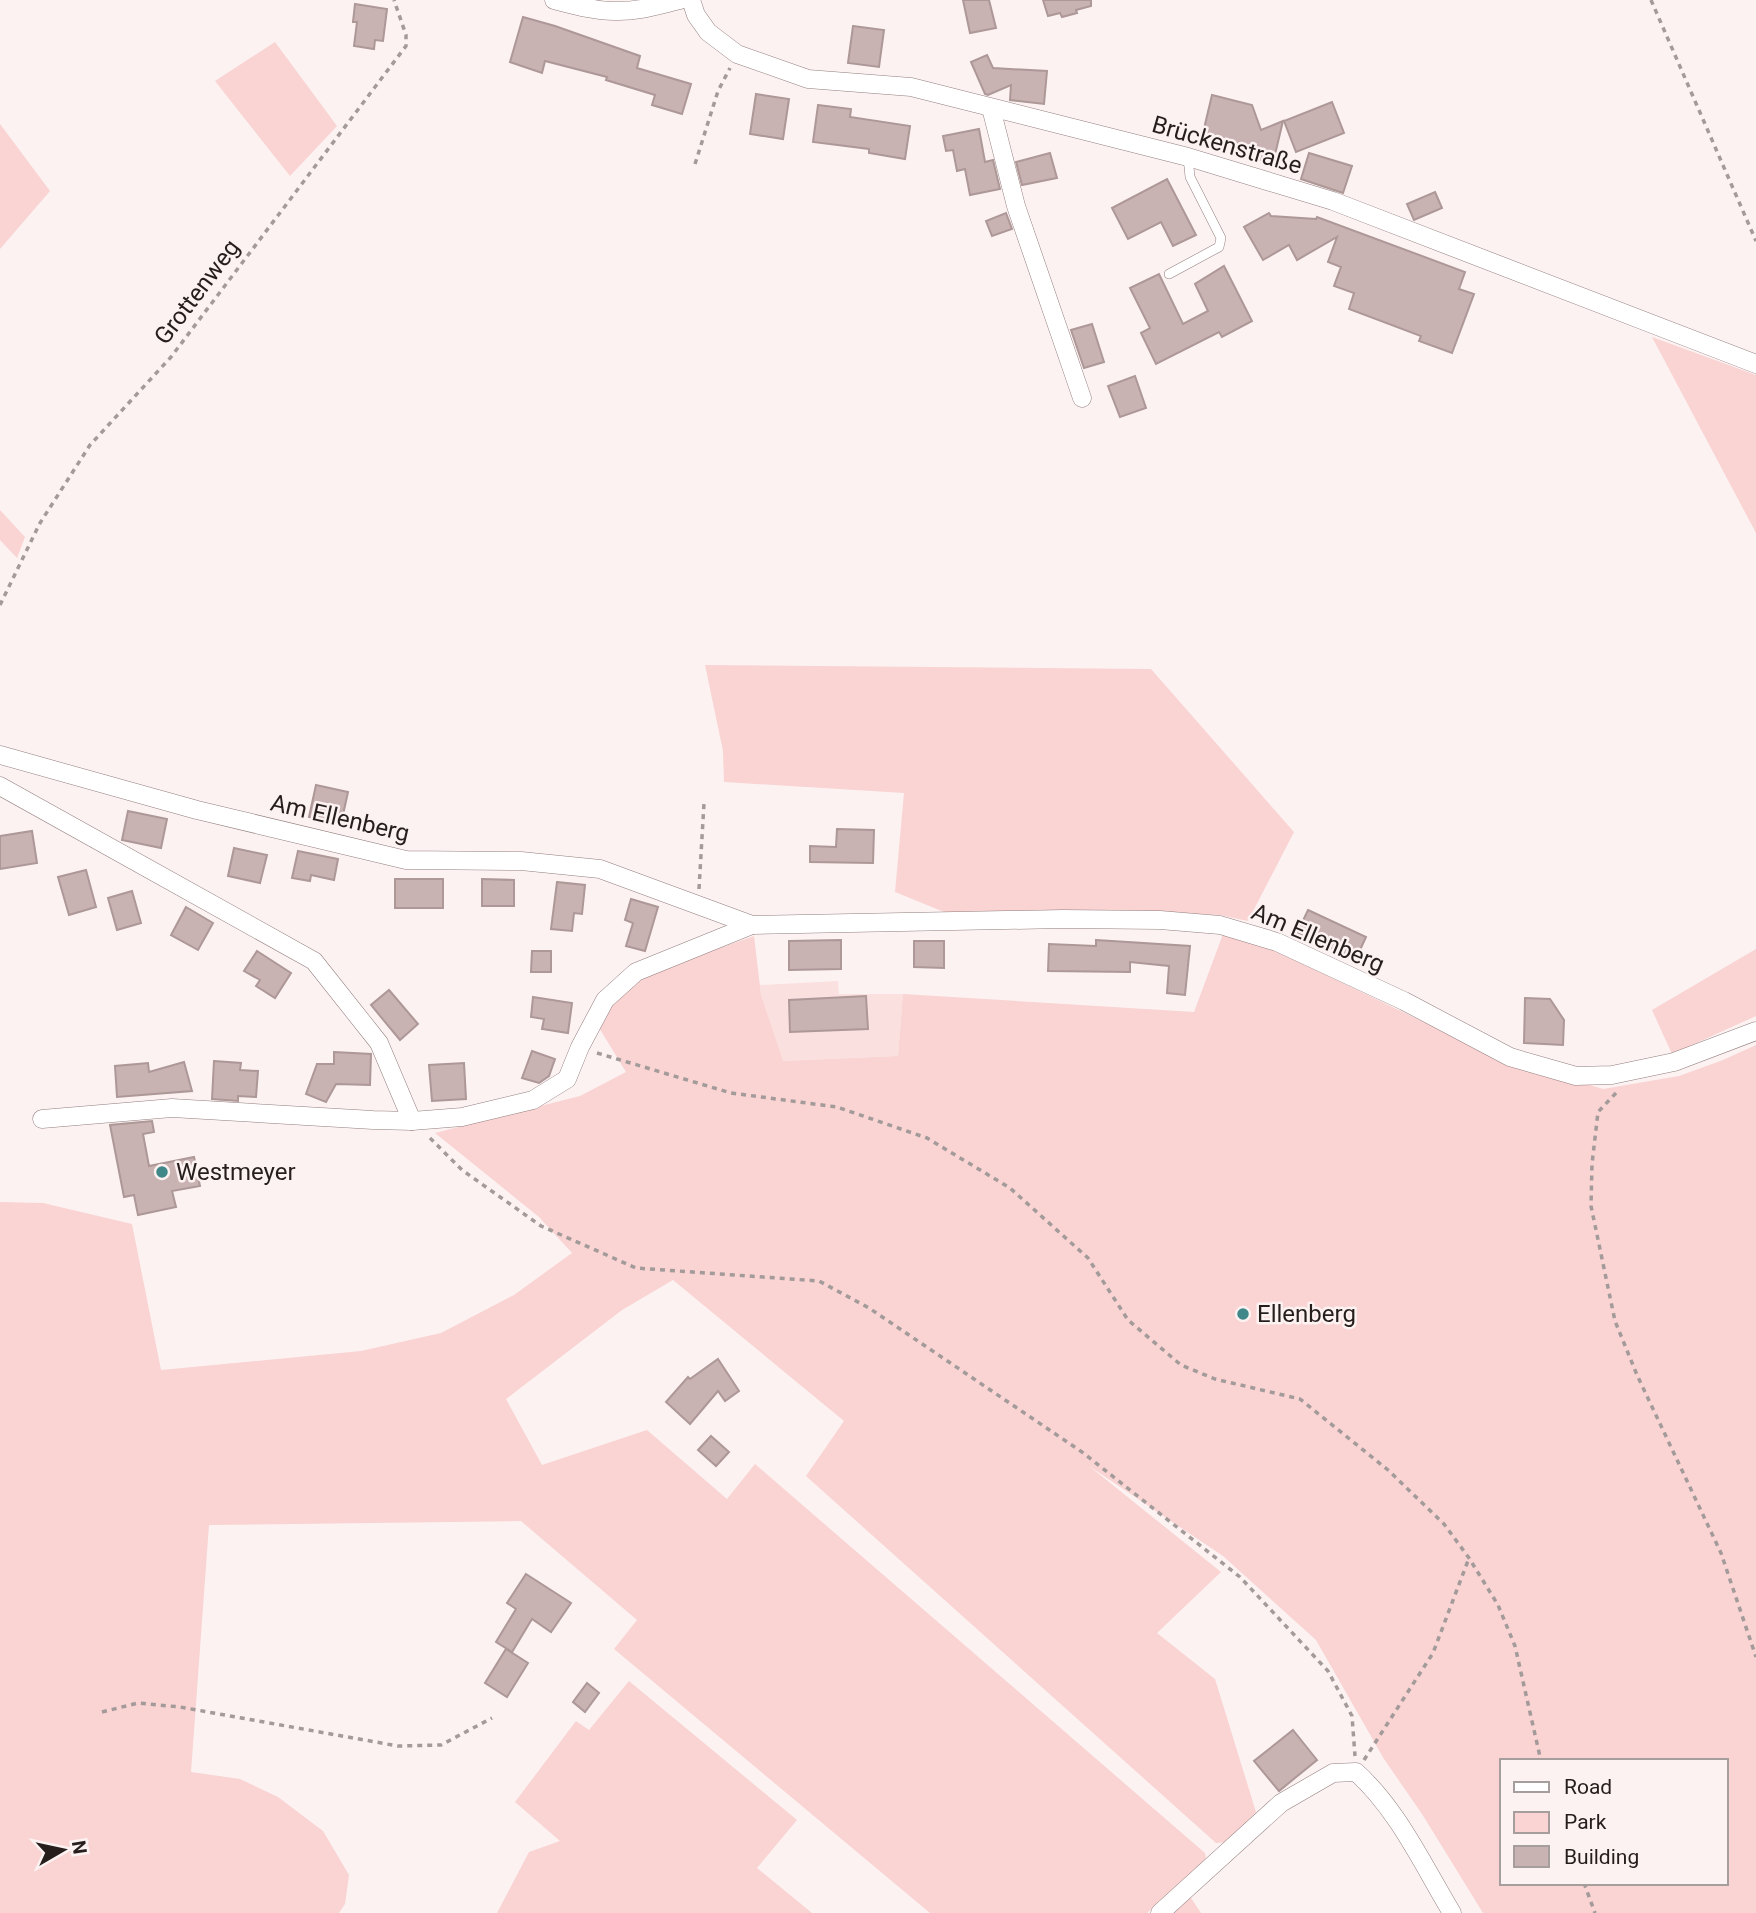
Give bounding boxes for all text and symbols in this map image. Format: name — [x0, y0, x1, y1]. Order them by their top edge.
street label: Brückenstraße — [1149, 110, 1305, 180]
street label: Grottenweg — [149, 234, 245, 350]
street label: Am Ellenberg — [268, 788, 412, 848]
street label: Am Ellenberg — [1247, 897, 1389, 979]
place label: Westmeyer — [176, 1158, 296, 1186]
marker: Westmeyer — [154, 1164, 170, 1180]
place label: Ellenberg — [1257, 1300, 1356, 1328]
marker: Ellenberg — [1235, 1306, 1251, 1322]
legend — [1500, 1759, 1728, 1885]
text: Road — [1564, 1775, 1612, 1799]
text: Park — [1564, 1810, 1607, 1834]
north arrow — [28, 1815, 98, 1885]
text: N — [67, 1839, 92, 1856]
text: Building — [1564, 1845, 1639, 1869]

